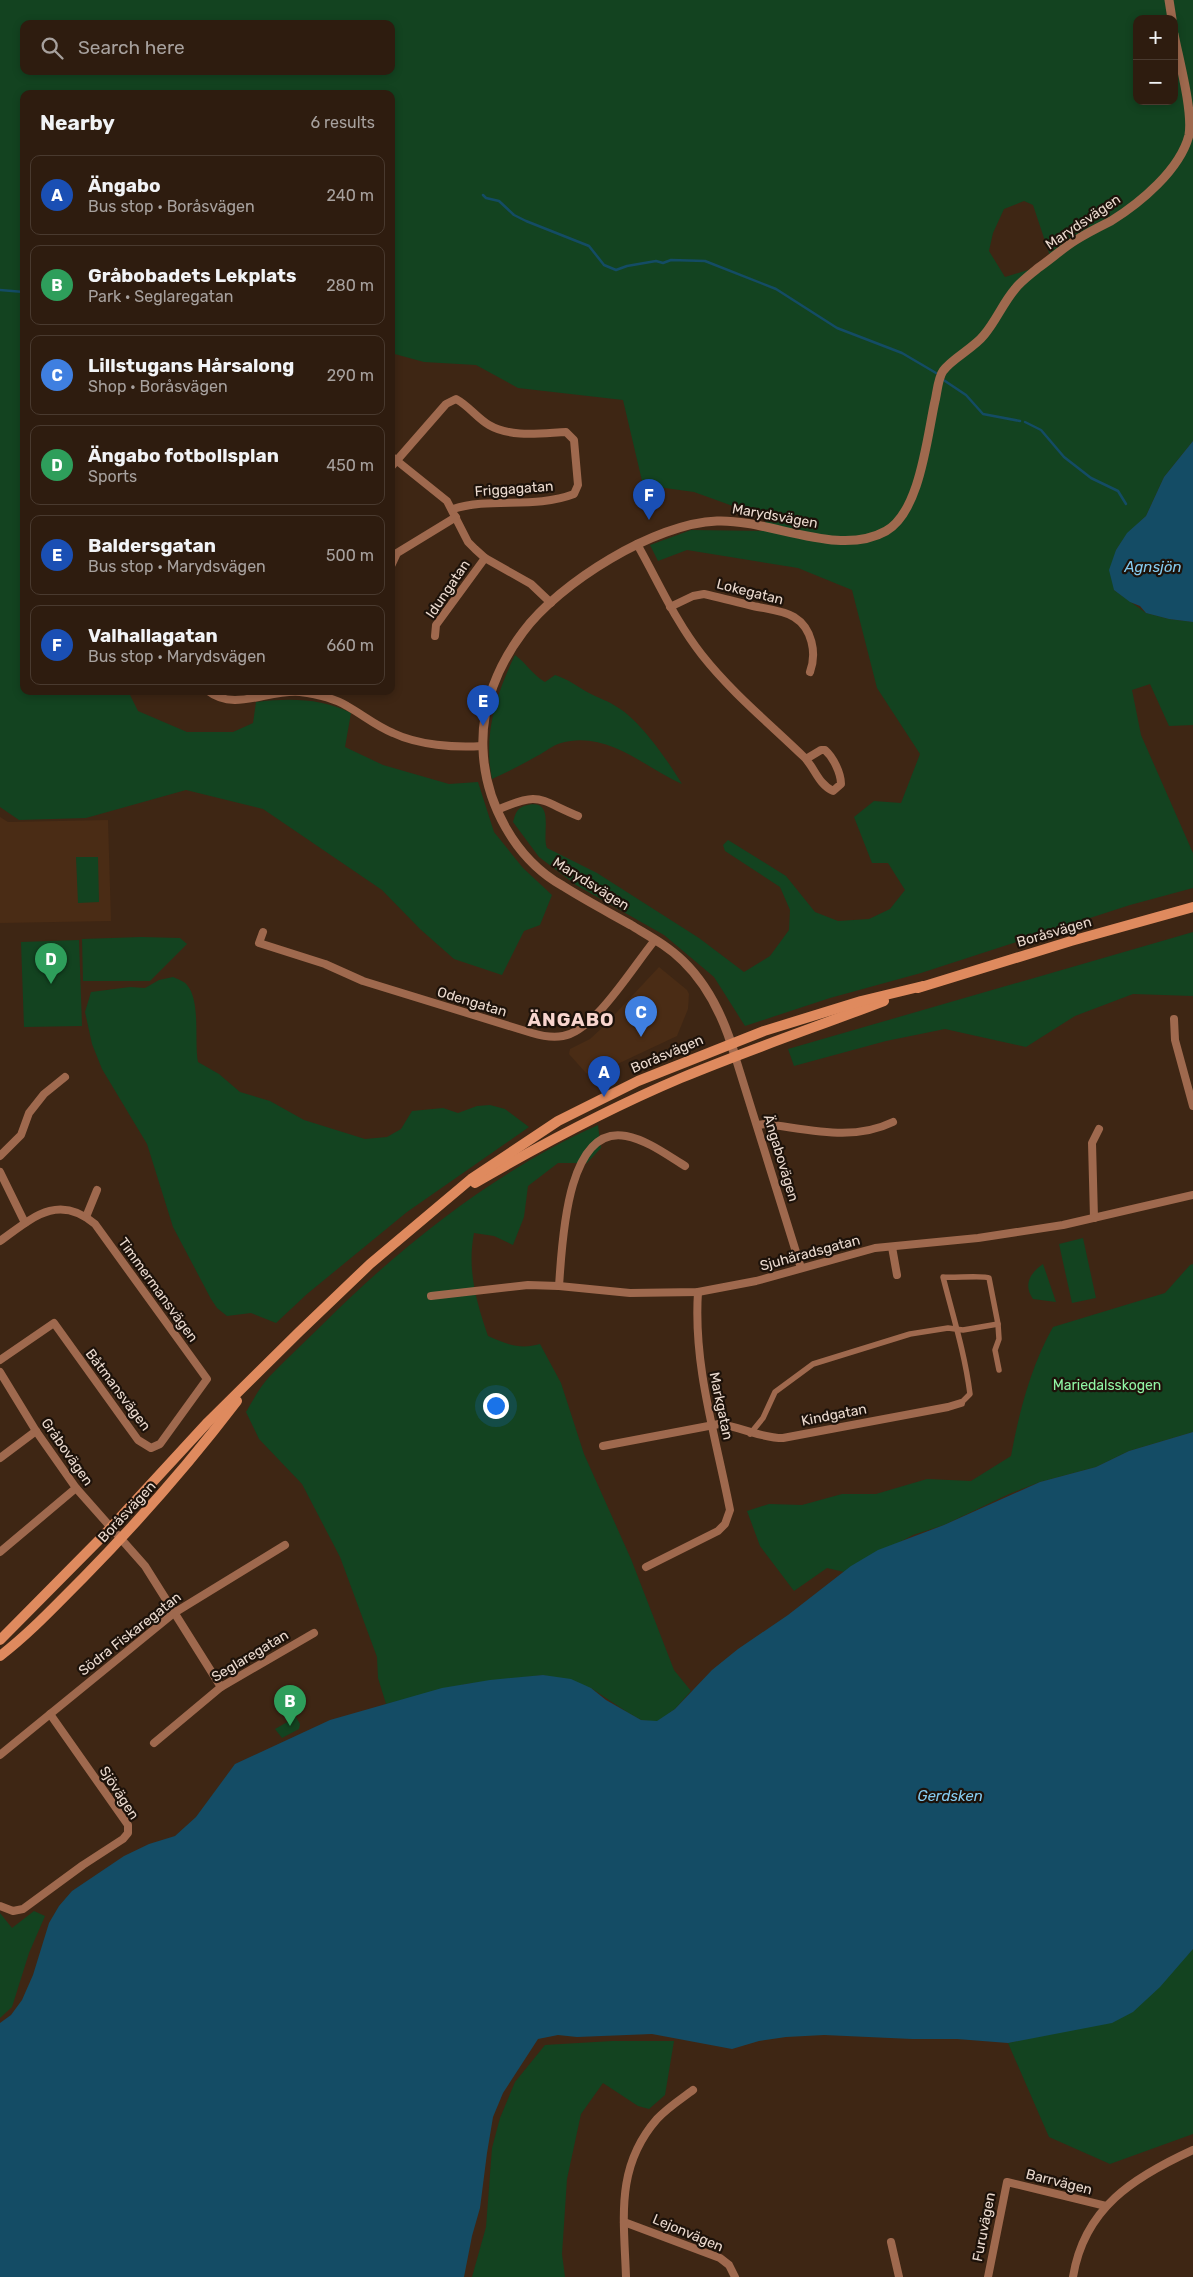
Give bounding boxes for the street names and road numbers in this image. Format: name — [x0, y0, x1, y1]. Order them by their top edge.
street label: Marydsvägen — [1042, 191, 1124, 253]
street label: Friggagatan — [474, 478, 554, 500]
street label: Marydsvägen — [731, 500, 819, 532]
street label: Idungatan — [422, 557, 474, 621]
street label: Lokegatan — [715, 576, 785, 608]
street label: Marydsvägen — [550, 854, 632, 914]
street label: Boråsvägen — [1015, 913, 1093, 951]
street label: Odengatan — [435, 983, 509, 1021]
street label: Boråsvägen — [628, 1031, 706, 1077]
street label: Ängabovägen — [760, 1113, 802, 1203]
street label: Sjuhäradsgatan — [758, 1231, 862, 1275]
street label: Timmermansvägen — [114, 1234, 202, 1346]
street label: Båtmansvägen — [82, 1346, 154, 1434]
street label: Markgatan — [706, 1371, 736, 1441]
street label: Kindgatan — [800, 1400, 868, 1430]
street label: Gråbovägen — [38, 1415, 96, 1489]
street label: Boråsvägen — [94, 1478, 160, 1546]
street label: Södra Fiskaregatan — [75, 1589, 185, 1679]
street label: Seglaregatan — [208, 1626, 292, 1686]
street label: Sjövägen — [96, 1763, 142, 1823]
street label: Barrvägen — [1024, 2166, 1094, 2198]
street label: Furuvägen — [969, 2191, 999, 2263]
street label: Lejonvägen — [650, 2210, 726, 2256]

